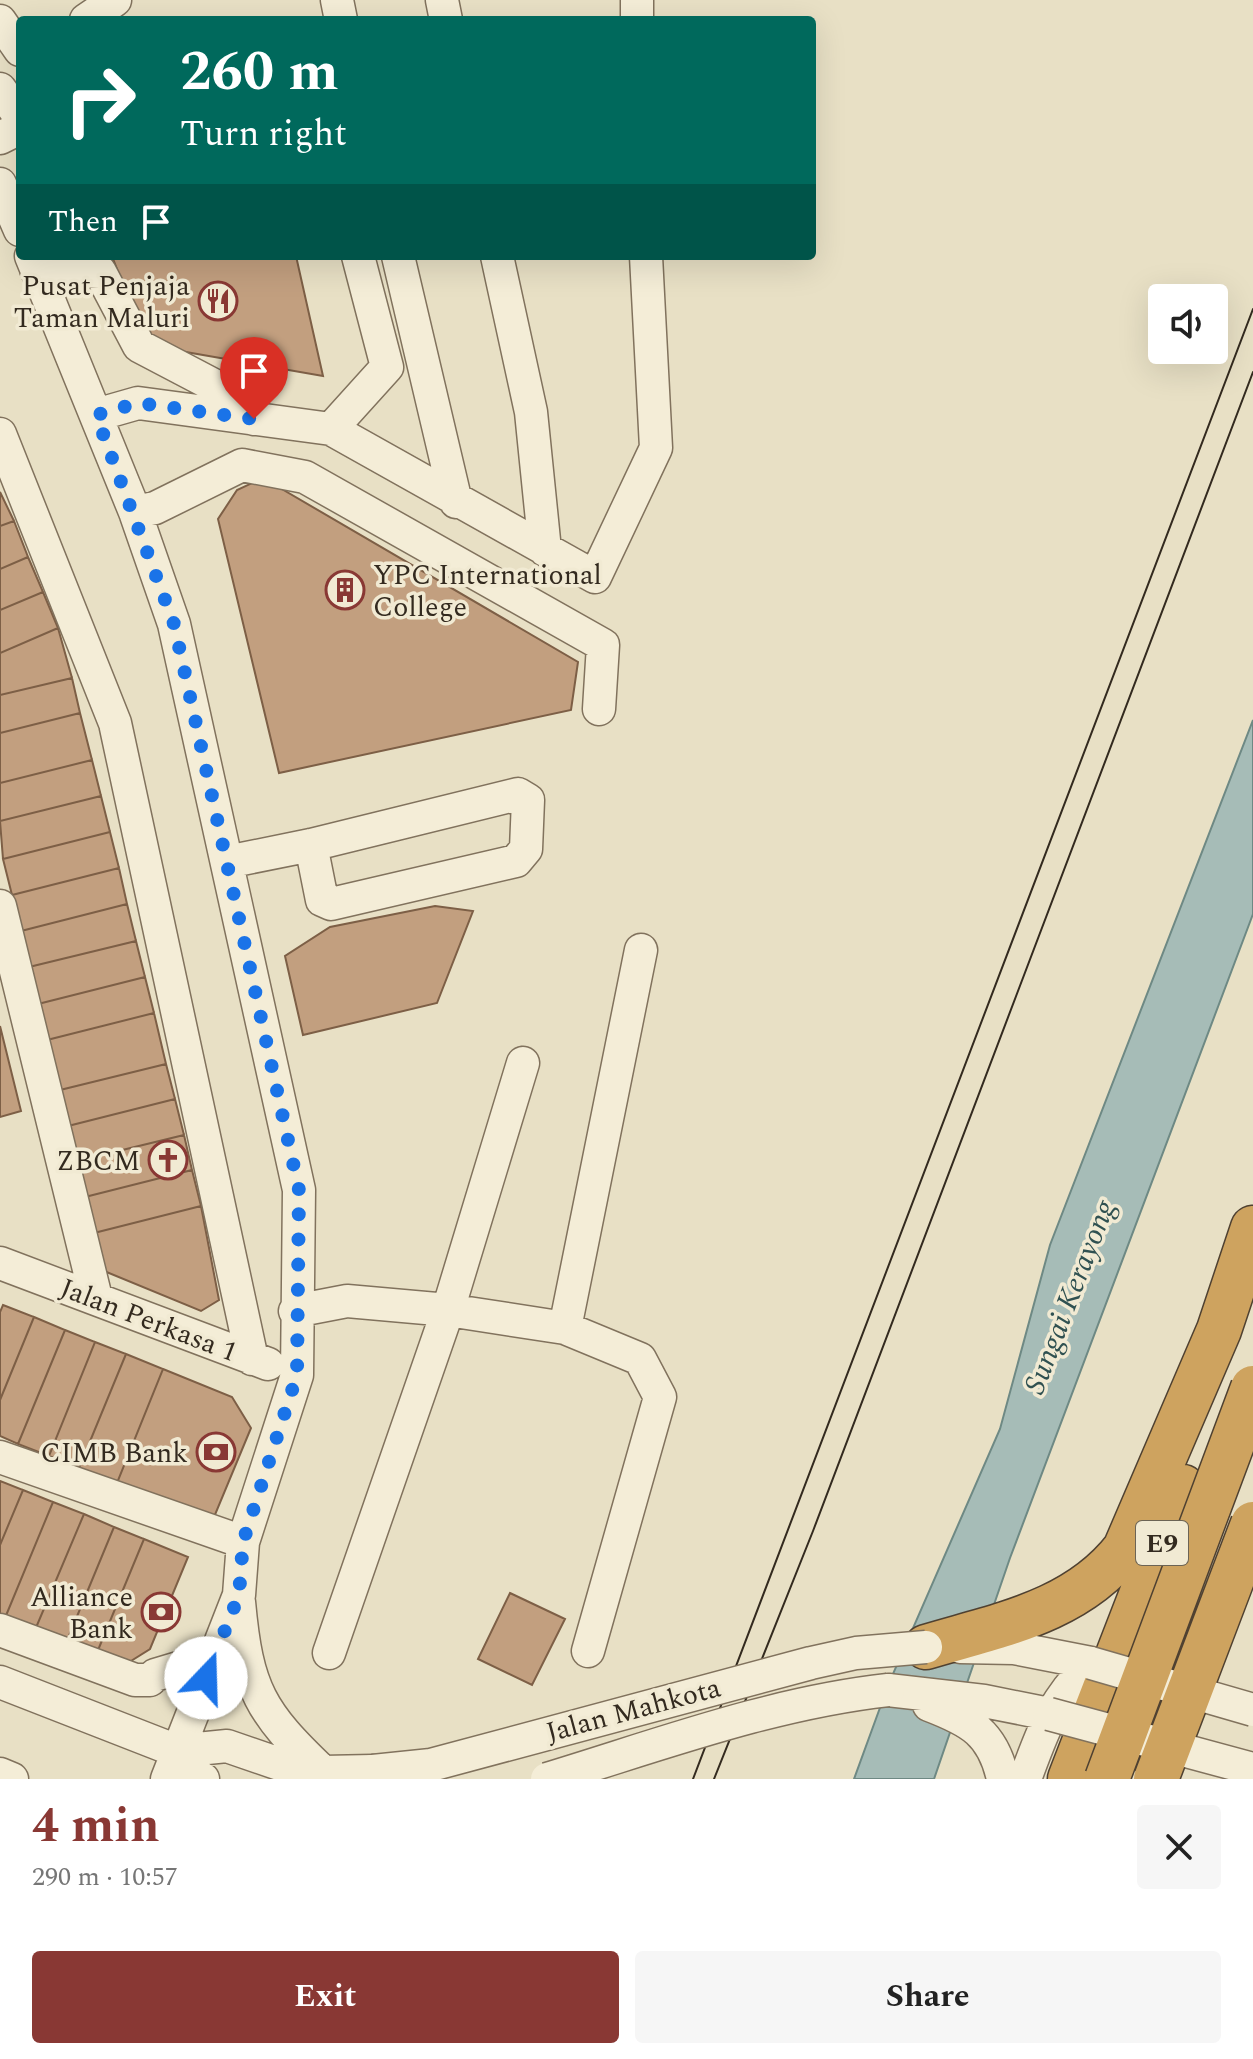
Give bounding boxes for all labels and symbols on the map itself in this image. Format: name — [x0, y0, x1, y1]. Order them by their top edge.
place label: Pusat Penjaja Taman Maluri — [13, 265, 190, 340]
restaurant icon: Pusat Penjaja Taman Maluri — [197, 280, 239, 322]
pin — [220, 337, 288, 419]
place label: YPC International College — [373, 554, 602, 629]
building icon: YPC International College — [324, 569, 366, 611]
church icon: ZBCM — [147, 1139, 189, 1181]
place label: ZBCM — [56, 1140, 140, 1183]
water label: Sungai Kerayong — [1012, 1192, 1129, 1401]
street label: Jalan Perkasa 1 — [54, 1267, 243, 1374]
bank icon: CIMB Bank — [195, 1431, 237, 1473]
place label: CIMB Bank — [40, 1432, 188, 1475]
road number: E9 — [1136, 1521, 1188, 1565]
place label: Alliance Bank — [30, 1576, 133, 1651]
bank icon: Alliance Bank — [140, 1591, 182, 1633]
position arrow — [164, 1636, 248, 1720]
street label: Jalan Mahkota — [541, 1666, 726, 1754]

